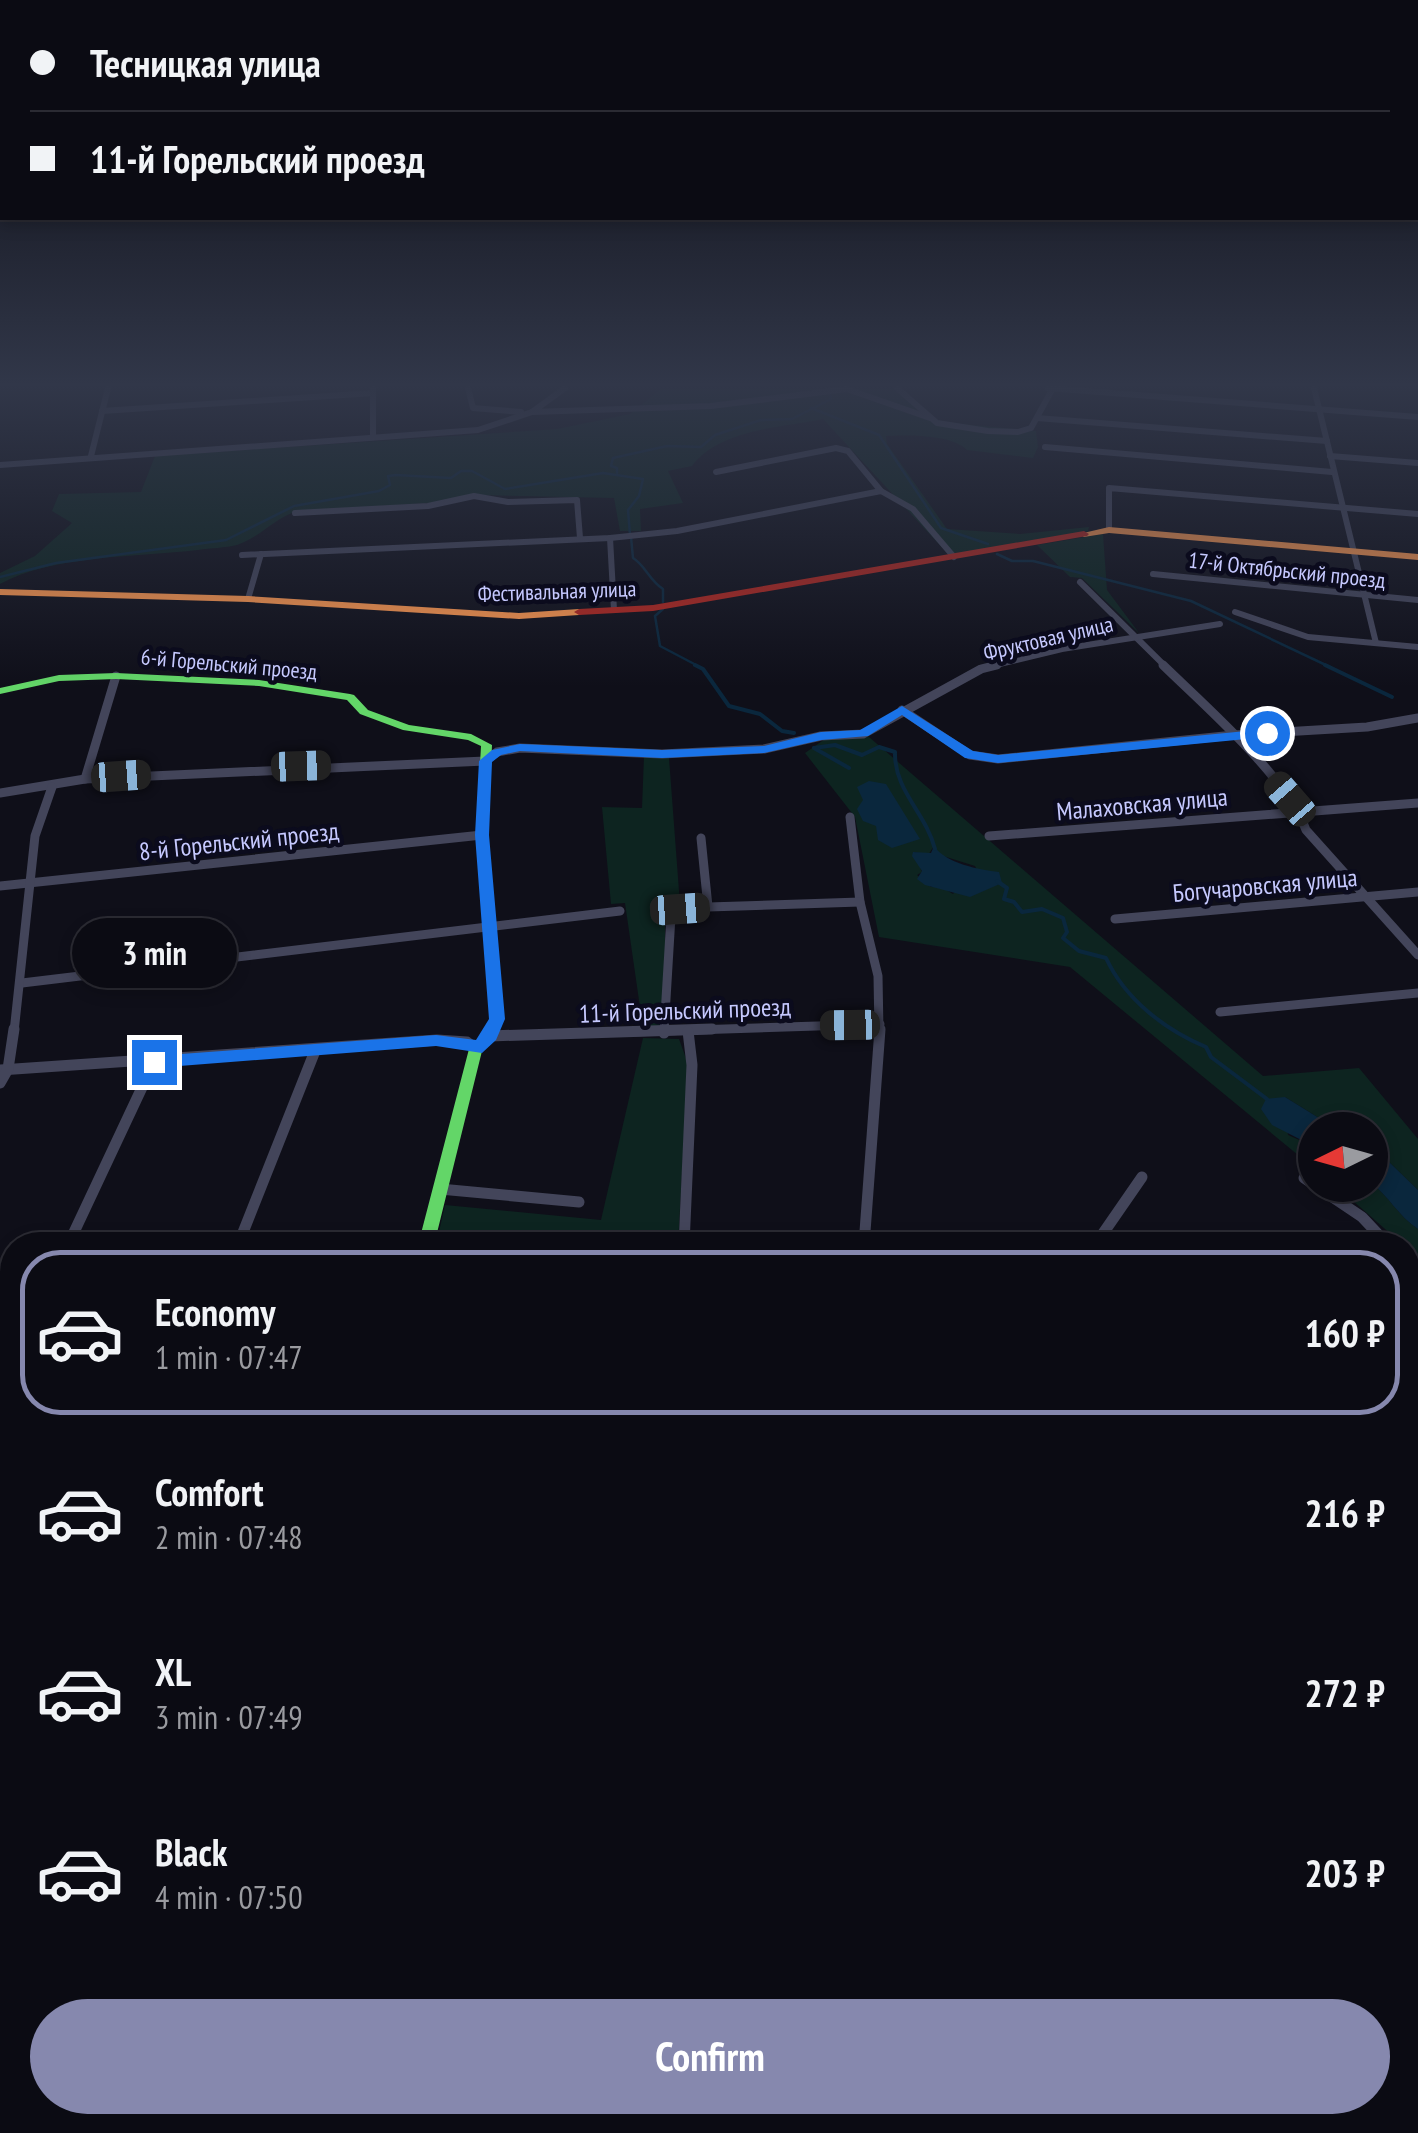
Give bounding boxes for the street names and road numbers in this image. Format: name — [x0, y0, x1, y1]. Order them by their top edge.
street label: 17-й Октябрьский проезд — [1187, 546, 1387, 594]
street label: Фестивальная улица — [477, 574, 637, 608]
street label: Фруктовая улица — [980, 609, 1116, 667]
street label: 6-й Горельский проезд — [140, 642, 319, 686]
street label: Малаховская улица — [1055, 781, 1229, 827]
street label: 8-й Горельский проезд — [137, 815, 341, 867]
street label: Богучаровская улица — [1171, 861, 1359, 909]
street label: 11-й Горельский проезд — [578, 990, 792, 1030]

